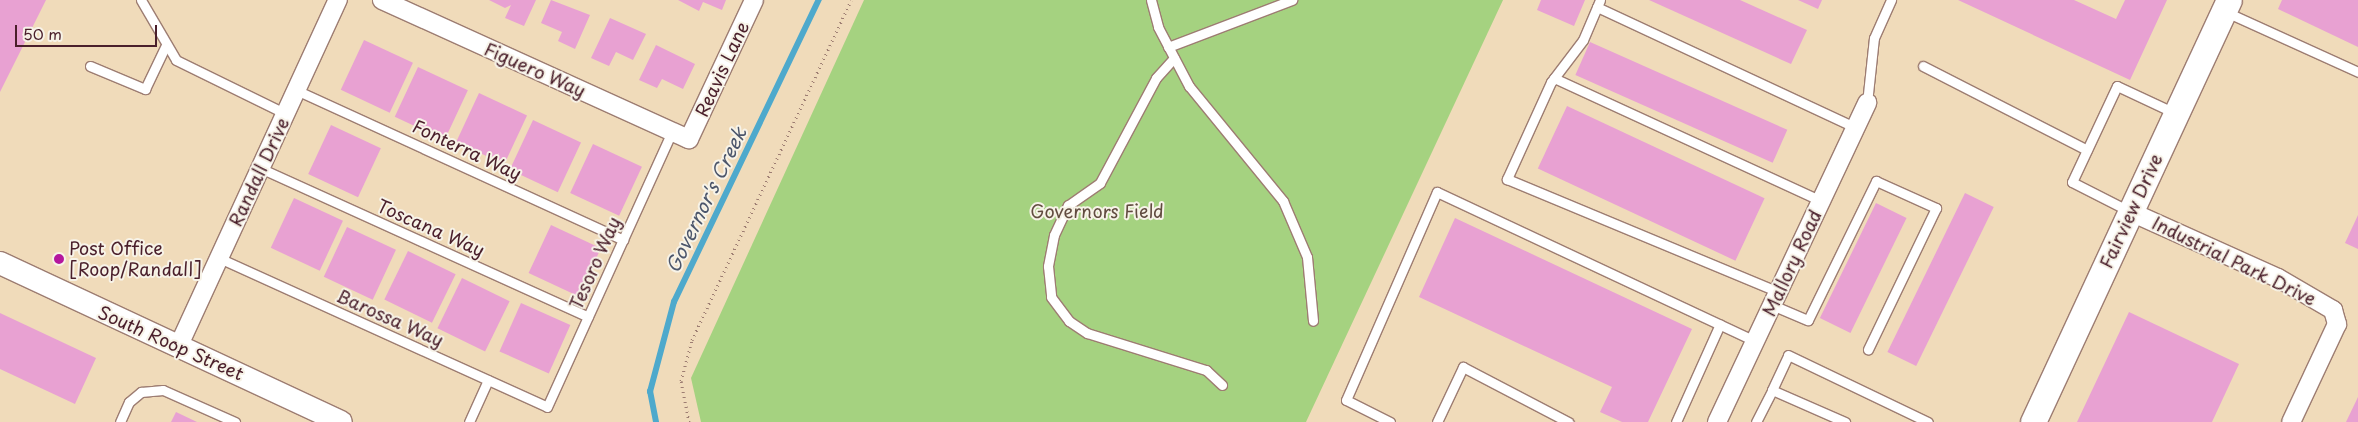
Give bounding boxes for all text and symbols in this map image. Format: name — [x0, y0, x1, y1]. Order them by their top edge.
scale bar — [18, 15, 160, 47]
street label: Reavis Lane — [691, 18, 753, 120]
text: 50 m — [23, 22, 62, 45]
street label: Figuero Way — [481, 38, 589, 102]
street label: Randall Drive — [224, 114, 294, 230]
street label: Fonterra Way — [409, 115, 525, 185]
water label: Governor's Creek — [661, 123, 751, 277]
street label: Fairview Drive — [2095, 150, 2167, 272]
street label: Toscana Way — [374, 195, 488, 261]
park label: Governors Field — [1030, 200, 1164, 222]
street label: Mallory Road — [1758, 206, 1826, 320]
street label: Industrial Park Drive — [2149, 212, 2319, 310]
street label: Tesoro Way — [565, 213, 625, 313]
place label: Post Office [Roop/Randall] — [69, 238, 202, 280]
marker: Post Office [Roop/Randall] — [53, 253, 65, 265]
street label: Barossa Way — [333, 285, 447, 351]
street label: South Roop Street — [95, 301, 247, 385]

